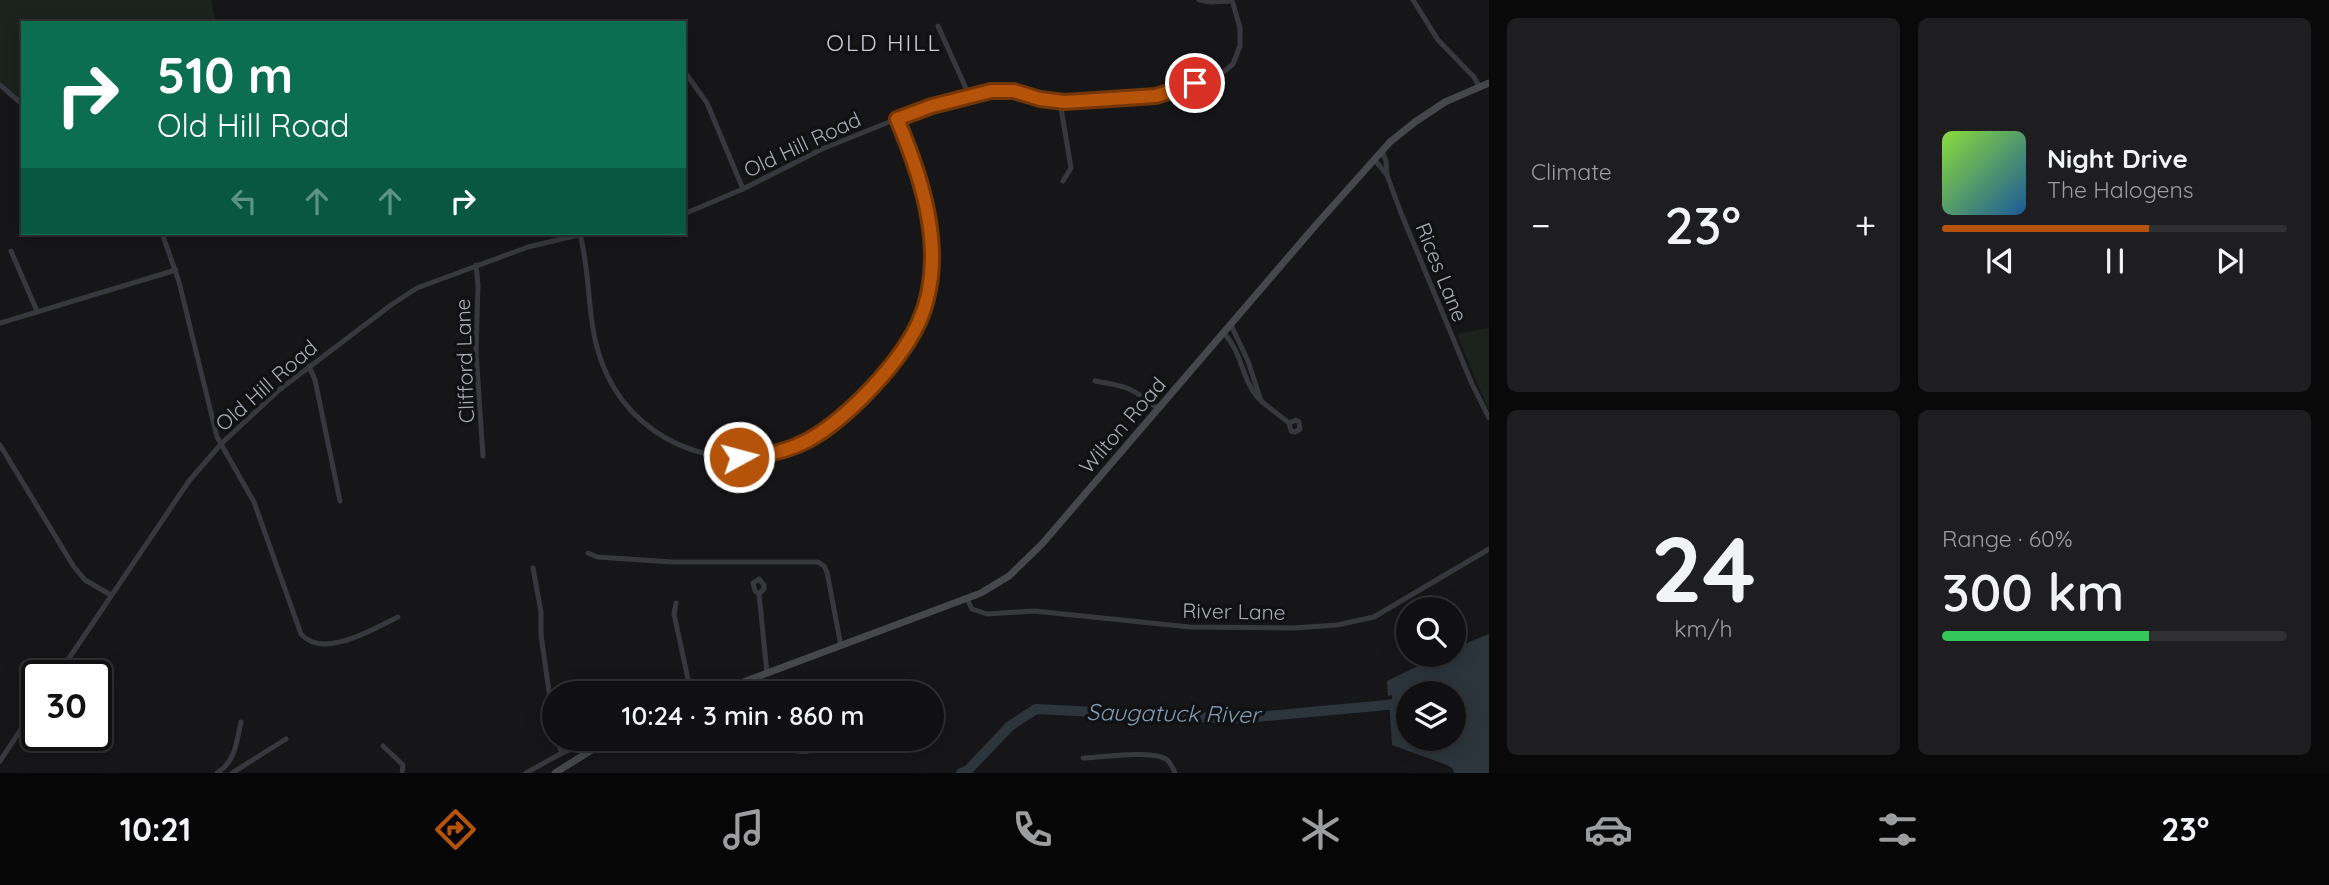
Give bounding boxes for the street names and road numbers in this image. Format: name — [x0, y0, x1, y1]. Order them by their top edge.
street label: Old Hill Road — [739, 106, 865, 182]
street label: Rices Lane — [1410, 219, 1474, 325]
street label: Clifford Lane — [449, 298, 479, 424]
street label: Old Hill Road — [210, 334, 322, 436]
street label: Wilton Road — [1073, 371, 1171, 479]
street label: River Lane — [1182, 597, 1286, 625]

